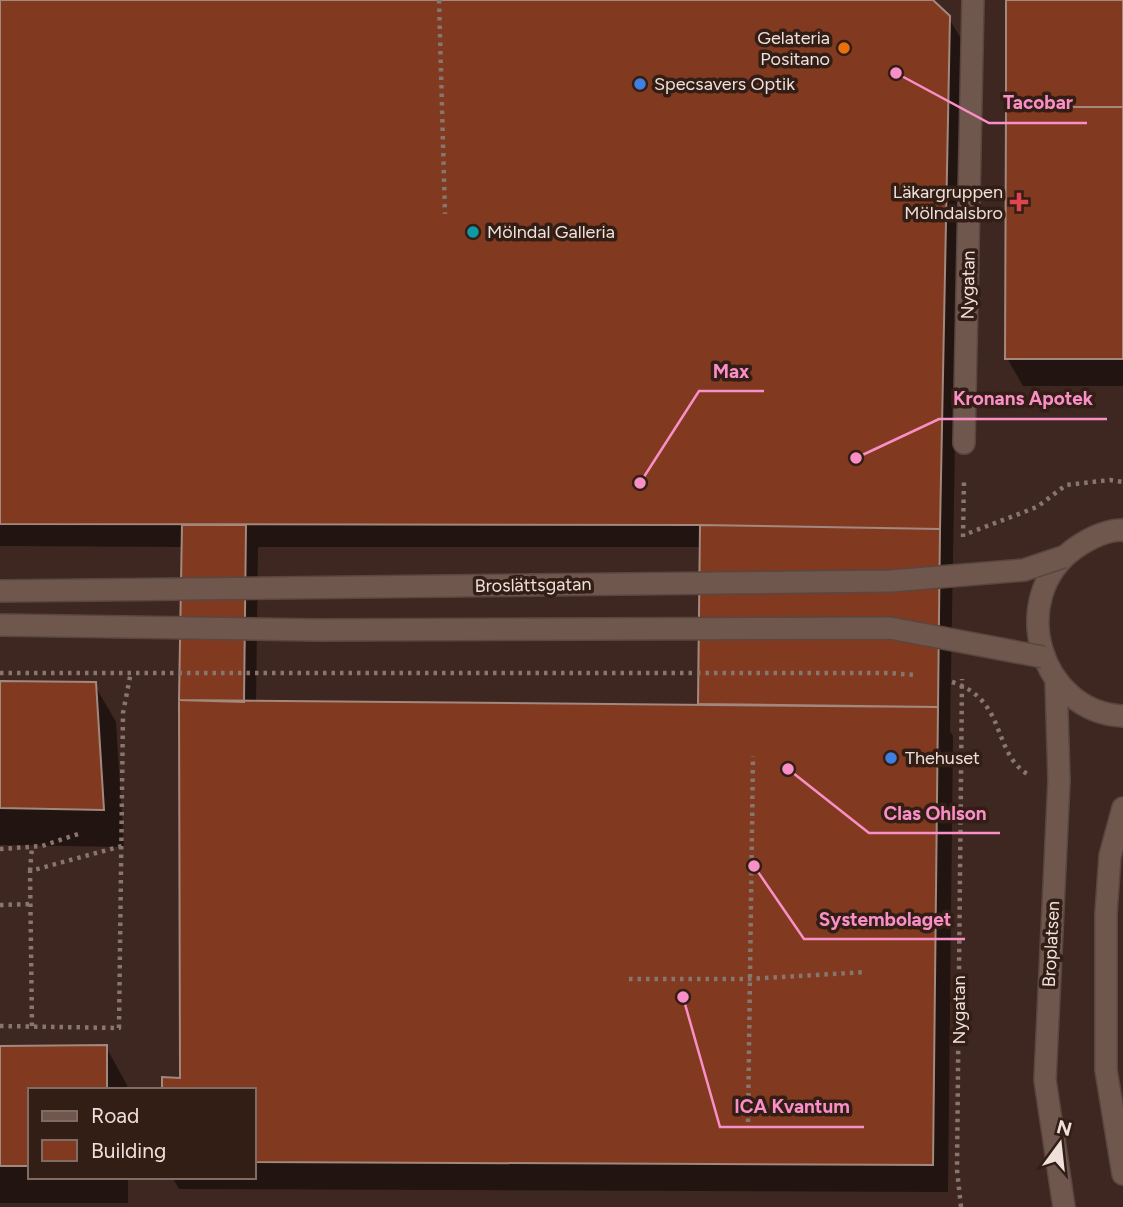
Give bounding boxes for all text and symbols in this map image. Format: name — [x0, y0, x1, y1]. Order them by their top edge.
place label: Gelateria Positano — [757, 27, 830, 70]
marker: Gelateria Positano — [836, 40, 852, 56]
place label: Specsavers Optik — [654, 73, 795, 95]
marker: Specsavers Optik — [632, 76, 648, 92]
callout: Tacobar — [989, 83, 1087, 123]
text: Tacobar — [1003, 91, 1073, 114]
place label: Läkargruppen Mölndalsbro — [893, 181, 1003, 224]
marker: Läkargruppen Mölndalsbro — [1009, 192, 1029, 212]
place label: Mölndal Galleria — [487, 221, 615, 243]
marker: Mölndal Galleria — [465, 224, 481, 240]
street label: Nygatan — [956, 250, 980, 320]
callout: Max — [699, 351, 764, 391]
text: Max — [713, 360, 749, 383]
callout: Kronans Apotek — [939, 379, 1107, 419]
text: Kronans Apotek — [953, 387, 1094, 410]
street label: Broslättsgatan — [474, 573, 592, 597]
place label: Thehuset — [905, 747, 980, 769]
marker: Thehuset — [883, 750, 899, 766]
callout: Clas Ohlson — [869, 793, 1000, 833]
text: Clas Ohlson — [883, 802, 987, 825]
callout: Systembolaget — [804, 899, 965, 939]
street label: Broplatsen — [1038, 900, 1064, 988]
text: Systembolaget — [819, 908, 952, 931]
street label: Nygatan — [948, 976, 970, 1044]
callout: ICA Kvantum — [720, 1087, 864, 1127]
legend — [28, 1088, 256, 1179]
text: ICA Kvantum — [734, 1095, 850, 1118]
text: Road — [91, 1103, 139, 1128]
north arrow — [1025, 1109, 1095, 1179]
text: N — [1054, 1115, 1074, 1141]
text: Building — [91, 1138, 166, 1163]

